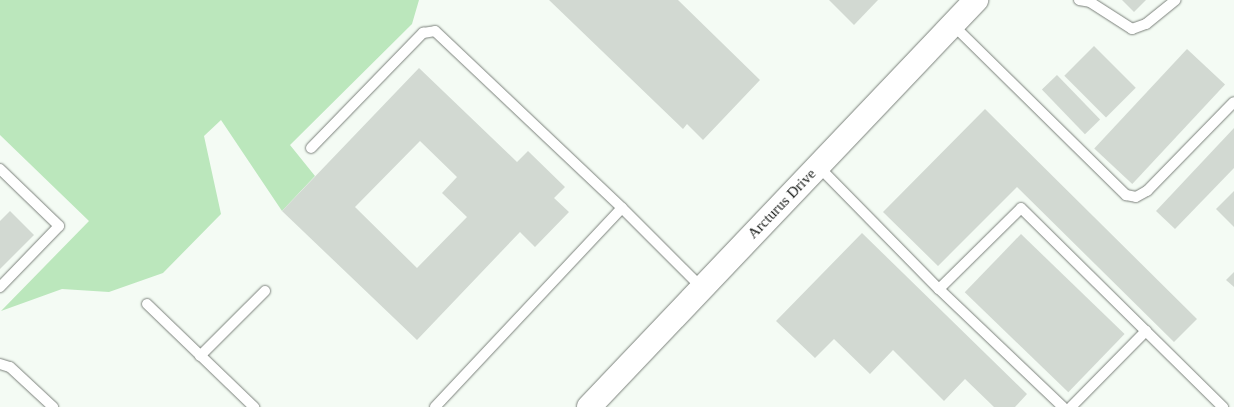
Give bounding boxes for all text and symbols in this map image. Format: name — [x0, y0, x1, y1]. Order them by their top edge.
street label: Arcturus Drive — [744, 165, 820, 243]

